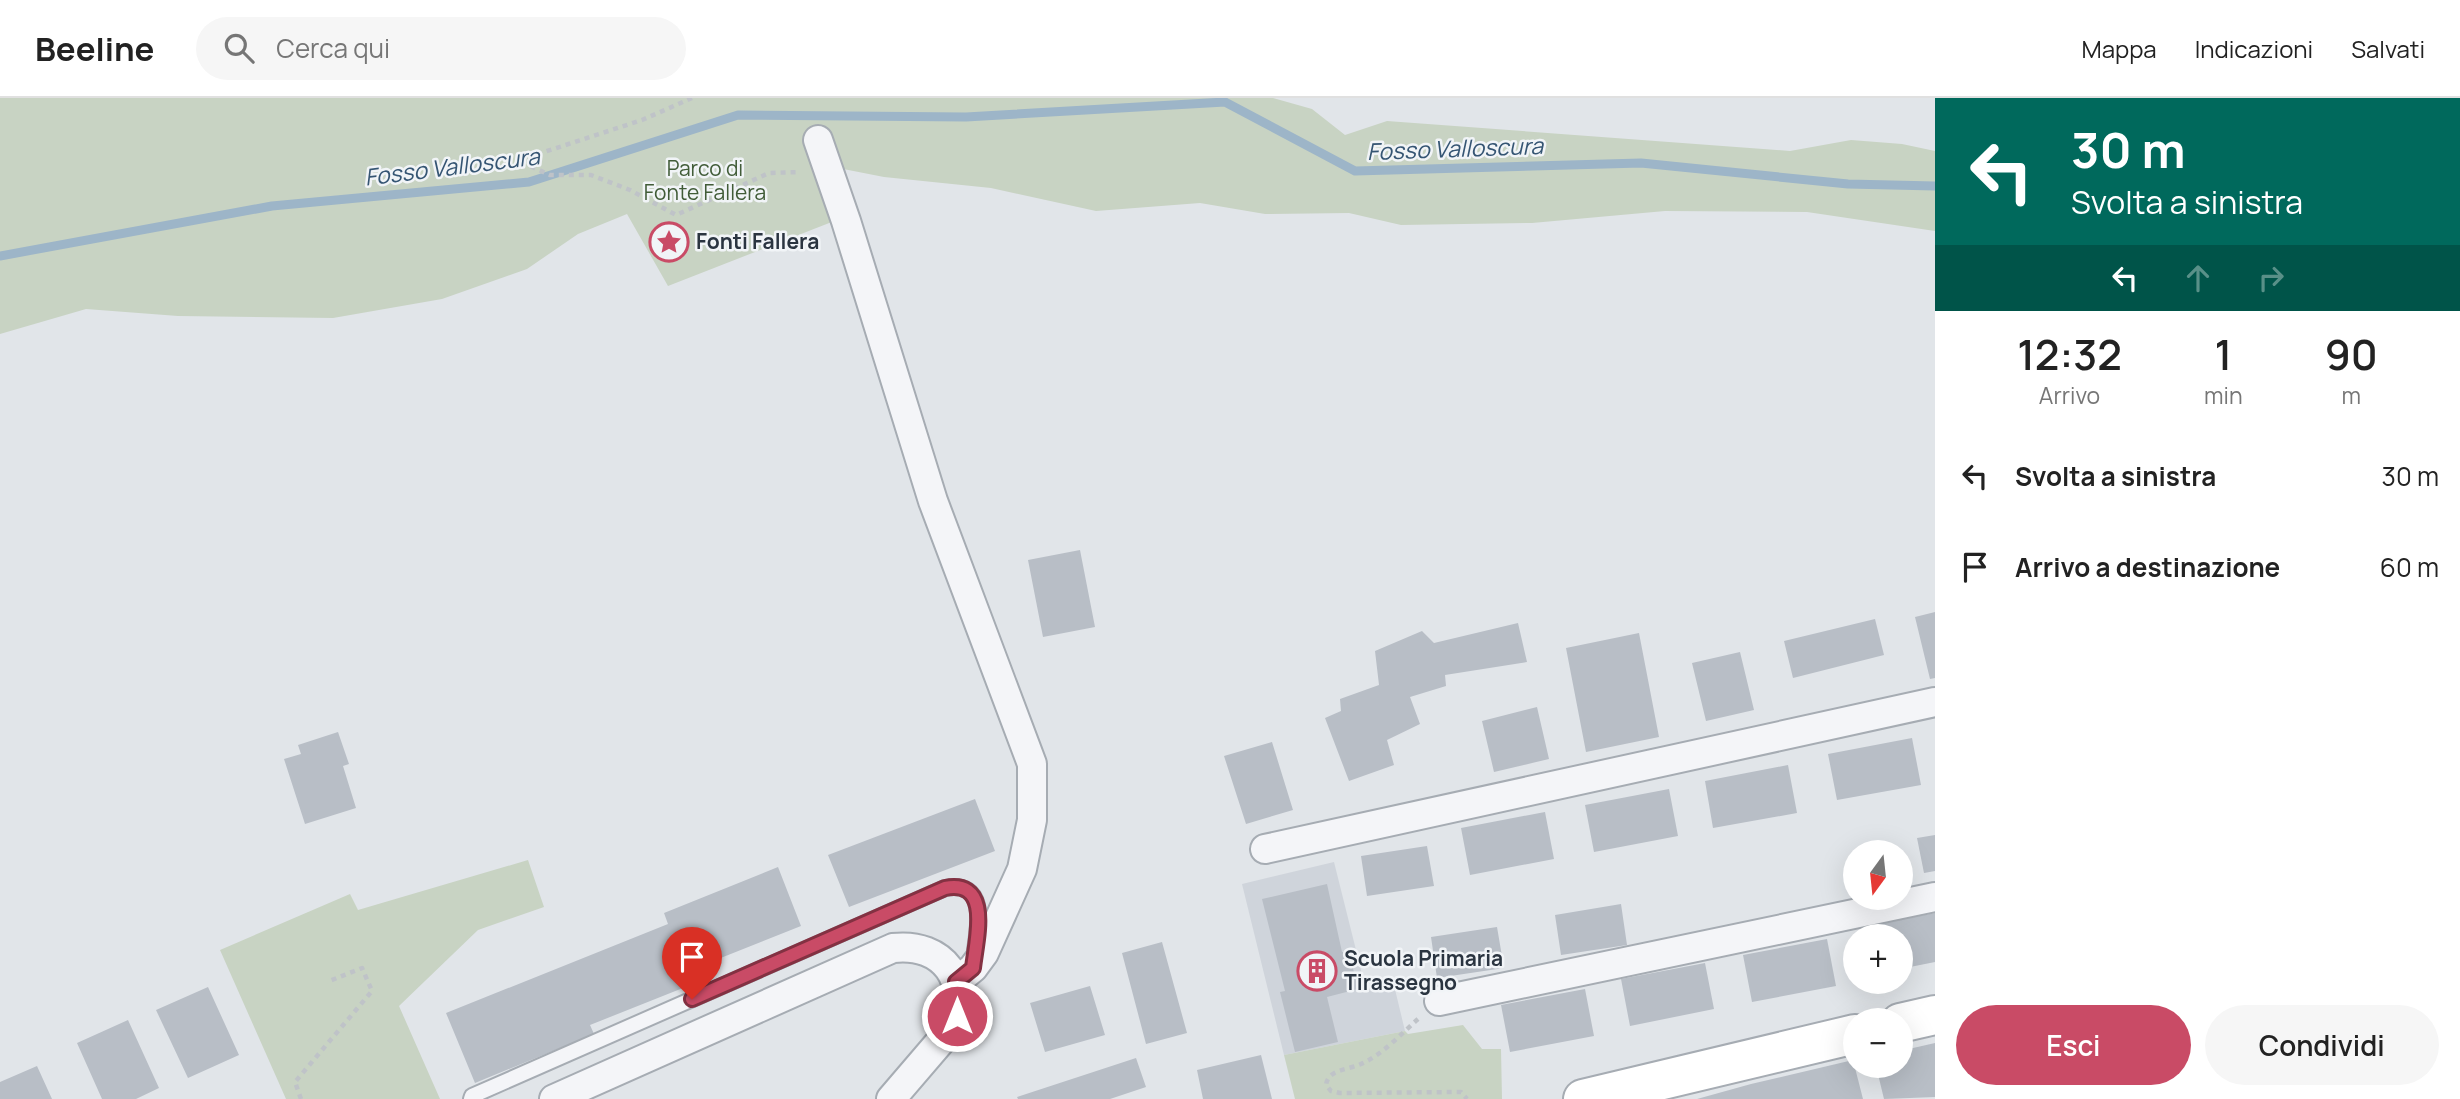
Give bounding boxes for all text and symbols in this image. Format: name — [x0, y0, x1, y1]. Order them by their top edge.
search box — [196, 17, 686, 80]
text: Beeline — [35, 26, 154, 71]
icon: search — [220, 29, 258, 67]
text: Cerca qui — [276, 30, 390, 66]
text: Mappa — [2081, 32, 2157, 65]
text: Indicazioni — [2195, 32, 2313, 65]
text: Salvati — [2351, 32, 2425, 65]
text: 30 m — [2071, 116, 2186, 183]
icon: left — [1956, 126, 2047, 217]
water label: Fosso Valloscura — [1366, 129, 1545, 167]
water label: Fosso Valloscura — [363, 139, 542, 193]
park label: Parco di Fonte Fallera — [644, 154, 766, 206]
text: Svolta a sinistra — [2071, 180, 2303, 224]
place icon: Fonti Fallera — [648, 221, 690, 263]
place label: Fonti Fallera — [696, 227, 819, 255]
icon: left — [2106, 259, 2144, 297]
icon: ahead — [2179, 259, 2217, 297]
icon: right — [2252, 259, 2290, 297]
text: 12:32 — [2017, 325, 2122, 383]
text: 1 — [2215, 325, 2232, 383]
text: 90 — [2325, 325, 2378, 383]
text: Arrivo — [2039, 379, 2100, 411]
text: min — [2204, 379, 2243, 411]
text: m — [2342, 379, 2361, 411]
icon: left — [1956, 457, 1994, 495]
text: Svolta a sinistra — [2015, 458, 2216, 494]
text: 30 m — [2382, 458, 2439, 494]
icon: arrive — [1956, 548, 1994, 586]
text: Arrivo a destinazione — [2015, 549, 2280, 585]
text: 60 m — [2380, 549, 2439, 585]
north arrow — [1843, 840, 1913, 910]
map controls — [1843, 840, 1913, 1078]
button: + — [1843, 924, 1913, 994]
pin — [662, 927, 722, 999]
icon: arrive — [673, 938, 711, 976]
place label: Scuola Primaria Tirassegno — [1344, 944, 1503, 996]
building icon: Scuola Primaria Tirassegno — [1296, 950, 1338, 992]
position arrow — [920, 979, 994, 1053]
button: Esci — [1956, 1005, 2191, 1085]
button: Condividi — [2205, 1005, 2439, 1085]
button: − — [1843, 1008, 1913, 1078]

